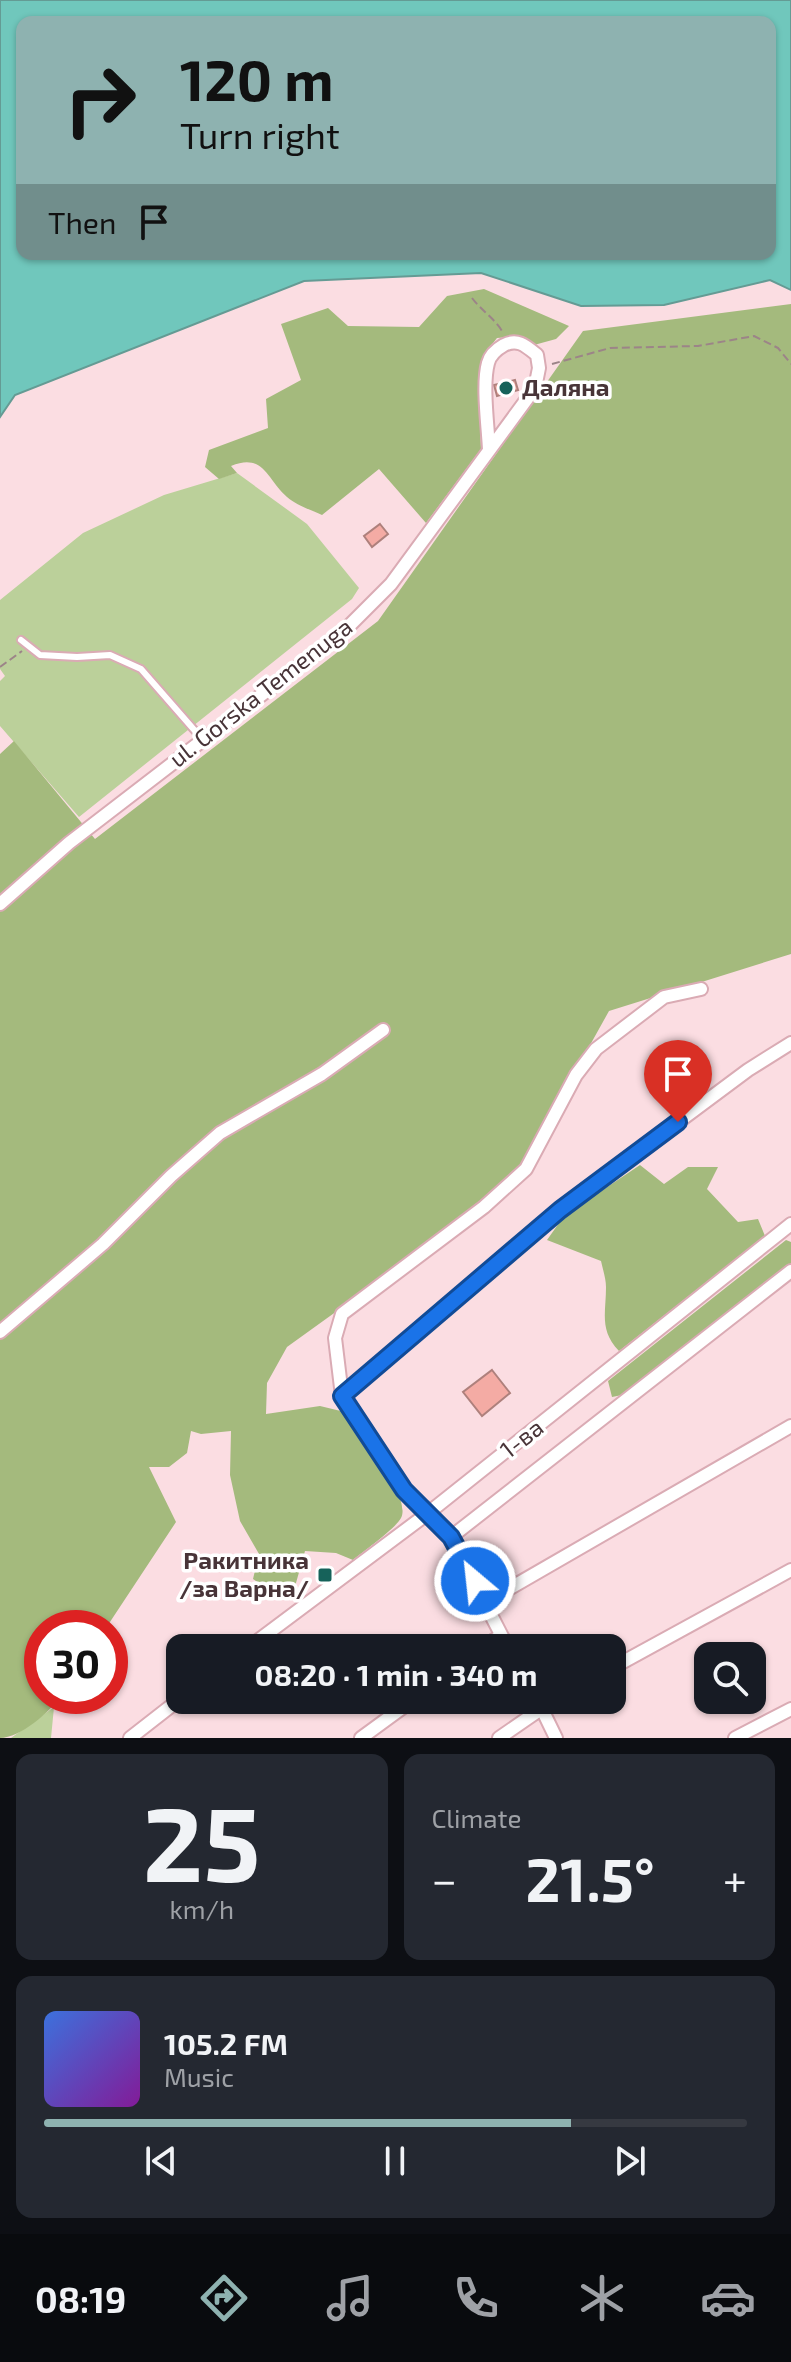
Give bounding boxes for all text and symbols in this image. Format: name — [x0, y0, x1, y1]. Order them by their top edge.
text: 120 m — [180, 45, 334, 112]
icon: right — [48, 48, 152, 152]
text: Turn right — [180, 113, 340, 156]
icon: arrive — [132, 200, 176, 244]
text: Then — [48, 204, 116, 240]
place label: Даляна — [522, 372, 610, 401]
marker: Даляна — [497, 379, 515, 397]
street label: ul. Gorska Temenuga — [163, 611, 357, 772]
pin — [644, 1040, 712, 1122]
icon: arrive — [656, 1052, 700, 1096]
street label: 1-ва — [494, 1412, 548, 1464]
position arrow — [433, 1539, 517, 1623]
place label: Ракитника /за Варна/ — [179, 1545, 309, 1602]
marker: Ракитника /за Варна/ — [316, 1566, 334, 1584]
speed limit sign: 30 — [24, 1610, 128, 1714]
map controls — [694, 1642, 766, 1714]
button: search — [694, 1642, 766, 1714]
text: 08:20 · 1 min · 340 m — [255, 1656, 537, 1692]
text: 25 — [143, 1778, 261, 1903]
text: Climate — [432, 1802, 521, 1833]
text: 21.5° — [525, 1842, 655, 1914]
text: − — [432, 1852, 457, 1905]
text: + — [723, 1852, 747, 1905]
text: km/h — [169, 1893, 234, 1924]
text: 105.2 FM — [164, 2025, 288, 2061]
text: Music — [164, 2061, 234, 2092]
icon: previous — [139, 2139, 183, 2183]
icon: pause — [373, 2139, 417, 2183]
icon: next — [608, 2139, 652, 2183]
icon: directions — [196, 2270, 252, 2326]
icon: music — [322, 2270, 378, 2326]
icon: phone — [448, 2270, 504, 2326]
icon: climate — [574, 2270, 630, 2326]
icon: car — [700, 2270, 756, 2326]
text: 08:19 — [35, 2277, 126, 2320]

